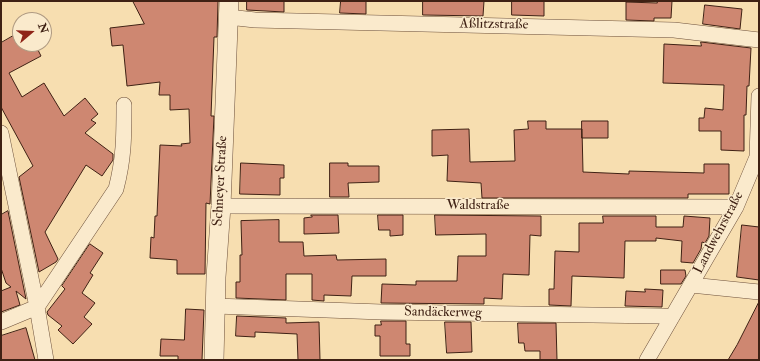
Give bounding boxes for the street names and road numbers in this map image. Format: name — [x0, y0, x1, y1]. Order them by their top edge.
street label: Aßlitzstraße — [460, 16, 528, 34]
street label: Schneyer Straße — [210, 135, 232, 227]
street label: Landwehrstraße — [690, 189, 748, 277]
street label: Waldstraße — [447, 198, 509, 214]
street label: Sandäckerweg — [404, 304, 482, 322]

